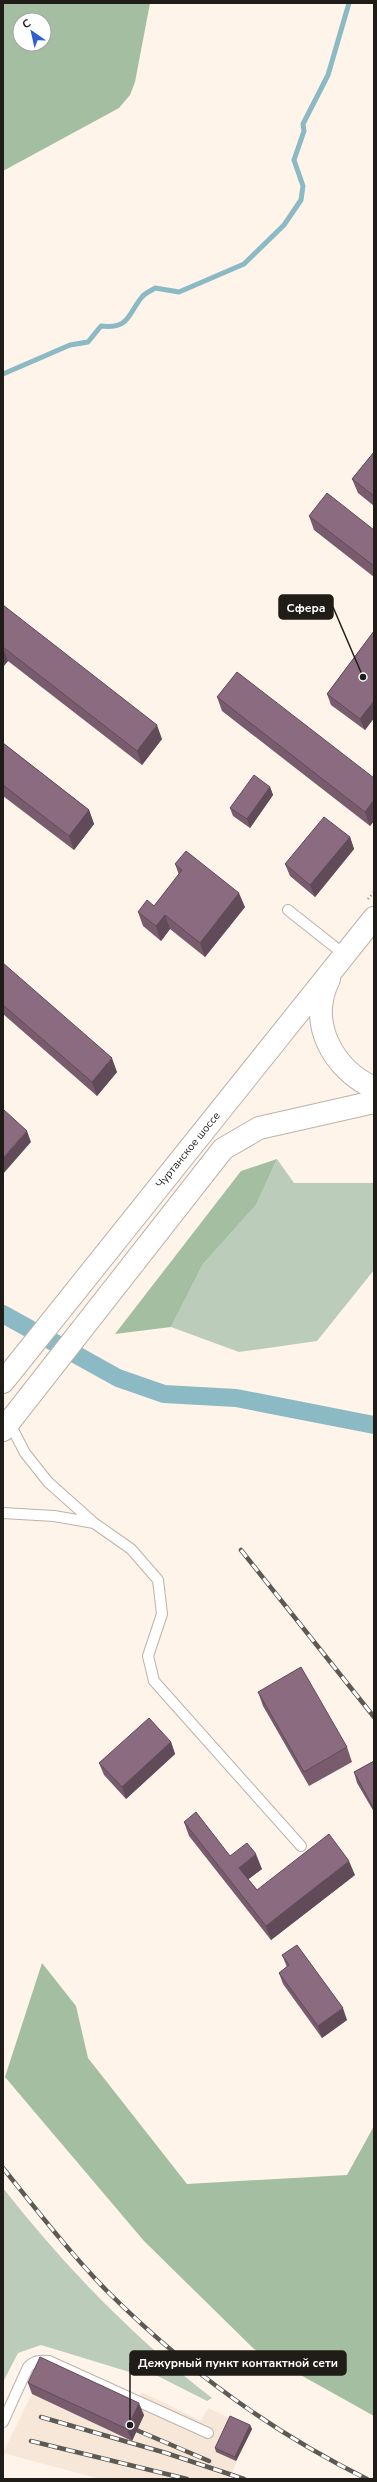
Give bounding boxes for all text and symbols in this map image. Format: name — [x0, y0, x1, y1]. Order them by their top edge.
north arrow — [12, 12, 52, 52]
text: С — [19, 16, 34, 32]
callout: Сфера — [279, 595, 333, 619]
text: Сфера — [287, 600, 325, 616]
street label: Чуртанское шоссе — [152, 1109, 224, 1191]
callout: Дежурный пункт контактной сети — [130, 2351, 346, 2375]
text: Дежурный пункт контактной сети — [138, 2355, 338, 2371]

